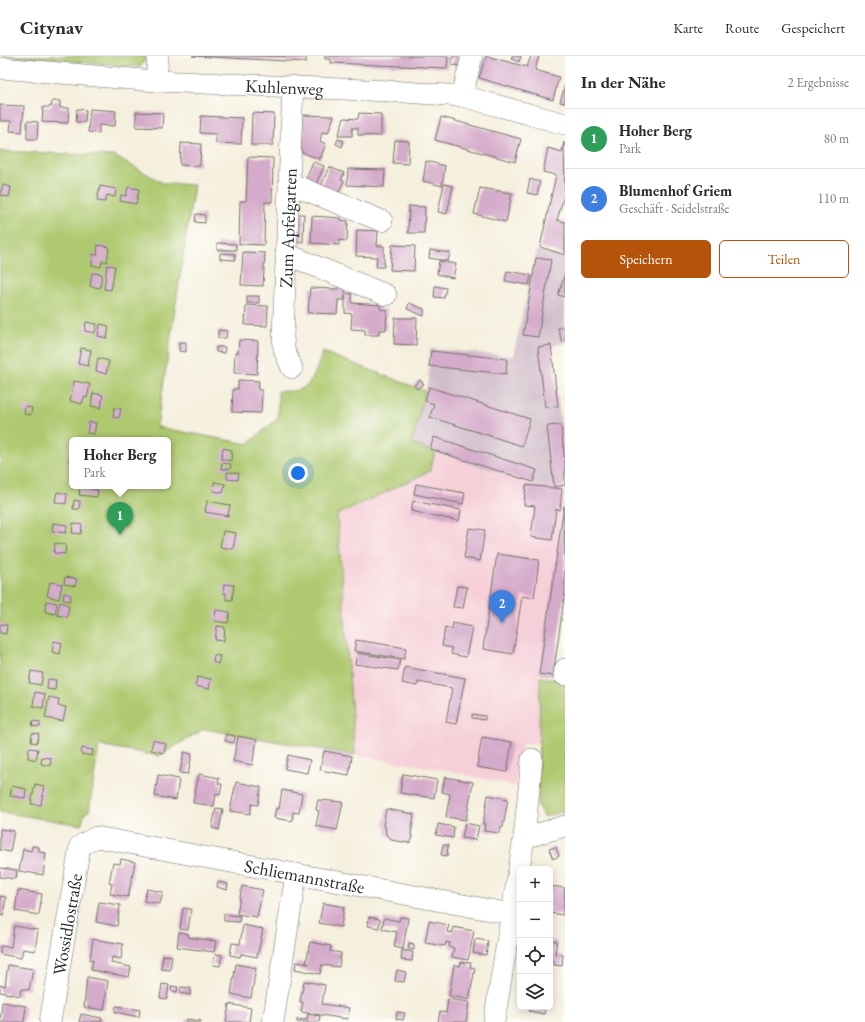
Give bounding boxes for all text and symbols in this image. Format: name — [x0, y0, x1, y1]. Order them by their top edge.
text: Citynav — [20, 15, 83, 40]
text: Karte — [673, 19, 703, 37]
text: Route — [725, 19, 759, 37]
text: Gespeichert — [781, 19, 845, 37]
text: In der Nähe — [581, 71, 666, 93]
street label: Kuhlenweg — [245, 73, 324, 100]
text: 2 Ergebnisse — [788, 74, 849, 91]
text: Hoher Berg — [619, 121, 692, 140]
text: 1 — [591, 130, 597, 147]
text: 80 m — [824, 130, 849, 147]
text: Park — [619, 140, 641, 157]
street label: Zum Apfelgarten — [273, 167, 301, 288]
text: Blumenhof Griem — [619, 181, 732, 200]
text: 2 — [591, 190, 597, 207]
text: 110 m — [818, 190, 849, 207]
text: Geschäft · Seidelstraße — [619, 200, 729, 217]
button: Speichern — [581, 240, 711, 278]
button: Teilen — [719, 240, 849, 278]
popup — [69, 437, 171, 489]
text: Hoher Berg — [83, 445, 157, 464]
your location — [288, 463, 308, 483]
text: Park — [83, 464, 106, 481]
pin: 1 — [107, 502, 133, 535]
pin: 2 — [489, 590, 515, 623]
street label: Schliemannstraße — [243, 853, 367, 898]
map controls — [517, 866, 553, 1010]
button: + — [517, 866, 553, 902]
street label: Wossidlostraße — [47, 872, 87, 977]
button: − — [517, 902, 553, 938]
button: locate — [517, 938, 553, 974]
button: layers — [517, 974, 553, 1010]

